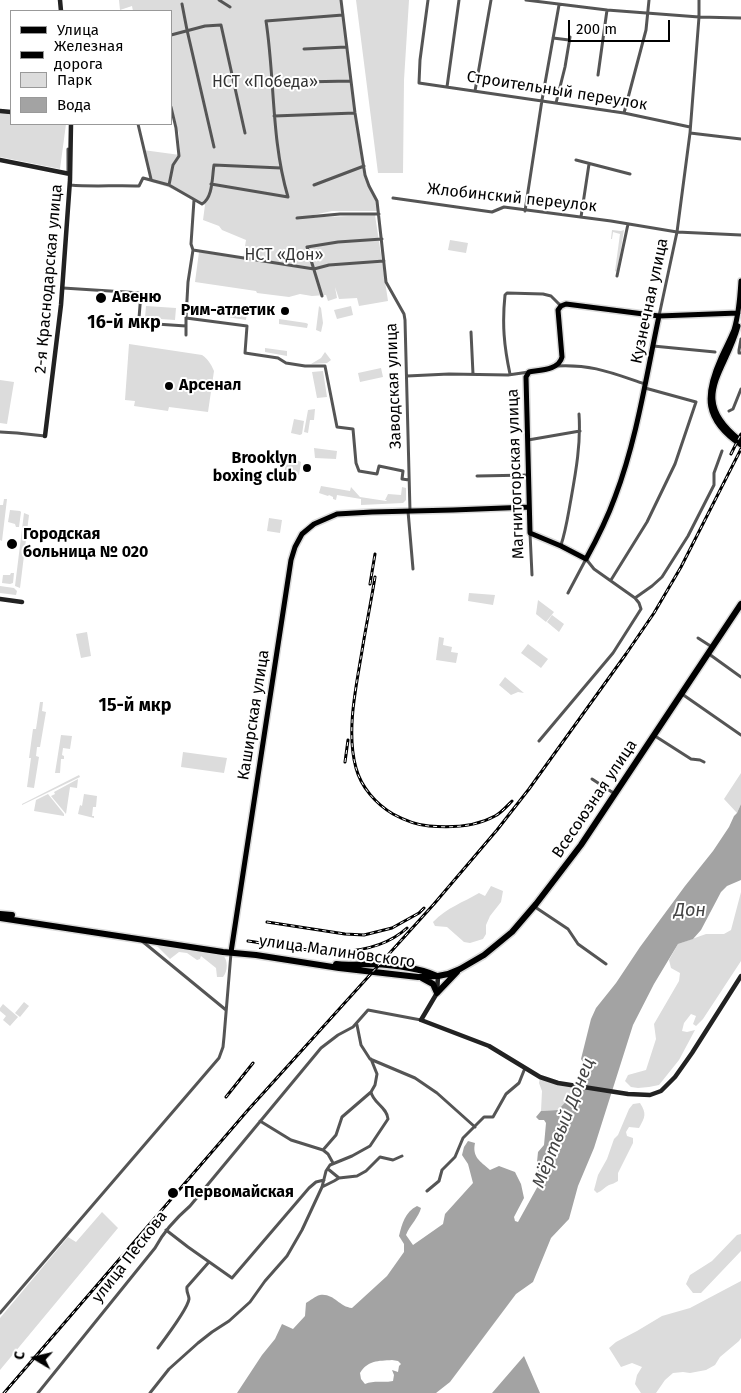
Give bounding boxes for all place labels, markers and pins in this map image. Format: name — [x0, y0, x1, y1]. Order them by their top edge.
place label: Авеню — [112, 288, 161, 308]
marker: Авеню — [94, 291, 108, 305]
place label: Рим-атлетик — [181, 301, 275, 321]
marker: Рим-атлетик — [279, 305, 291, 317]
place label: Арсенал — [179, 376, 241, 396]
marker: Арсенал — [163, 380, 175, 392]
place label: Brooklyn boxing club — [213, 449, 297, 487]
marker: Brooklyn boxing club — [301, 462, 313, 474]
place label: Городская больница № 020 — [23, 525, 148, 563]
marker: Городская больница № 020 — [5, 537, 19, 551]
place label: Первомайская — [184, 1183, 294, 1203]
marker: Первомайская — [166, 1186, 180, 1200]

